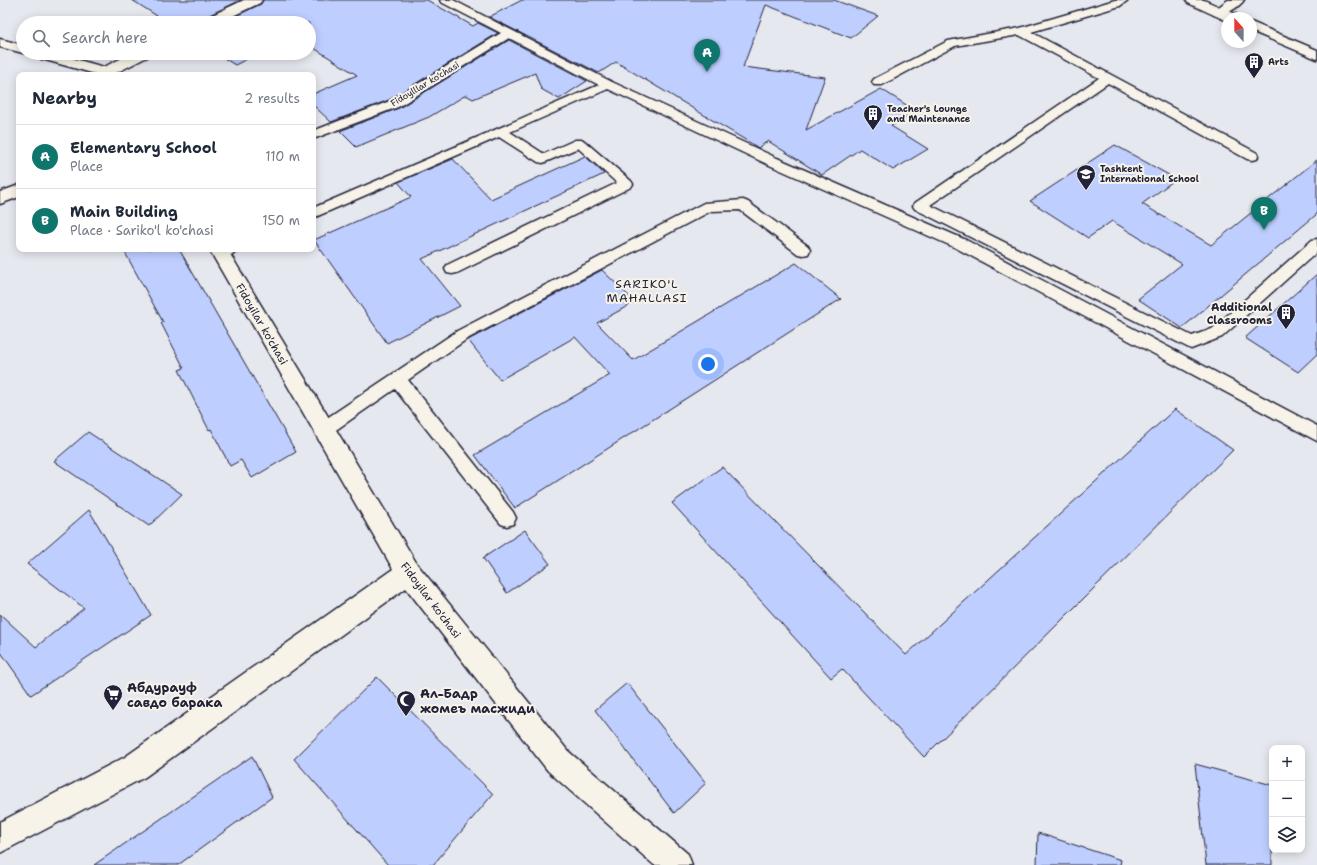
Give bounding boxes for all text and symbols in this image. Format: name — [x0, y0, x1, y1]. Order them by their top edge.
north arrow — [1221, 12, 1257, 48]
search box — [16, 16, 316, 60]
icon: search — [30, 27, 52, 49]
text: Search here — [62, 28, 148, 48]
pin: A — [694, 39, 720, 72]
building icon: Arts — [1243, 51, 1265, 79]
place label: Arts — [1268, 56, 1289, 68]
street label: Fidoylllar ko'chasi — [388, 59, 462, 109]
text: Nearby — [32, 87, 97, 109]
text: 2 results — [244, 90, 300, 107]
building icon: Teacher's Lounge and Maintenance — [862, 103, 884, 131]
place label: Teacher's Lounge and Maintenance — [887, 103, 971, 125]
text: Elementary School — [70, 138, 217, 158]
text: A — [40, 148, 50, 165]
text: 110 m — [265, 148, 300, 165]
text: Place — [70, 158, 103, 175]
school or university icon: Tashkent International School — [1075, 163, 1097, 191]
place label: Tashkent International School — [1100, 163, 1199, 185]
pin: B — [1251, 197, 1277, 230]
text: Main Building — [70, 202, 178, 222]
text: B — [41, 212, 49, 229]
text: 150 m — [262, 212, 300, 229]
text: Place · Sariko'l ko'chasi — [70, 222, 214, 239]
district label: SARIKO'L MAHALLASI — [607, 276, 687, 306]
street label: Fidoyilar ko'chasi — [232, 281, 291, 368]
place label: Additional Classrooms — [1207, 300, 1272, 328]
building icon: Additional Classrooms — [1275, 302, 1297, 330]
your location — [698, 354, 718, 374]
street label: Fidoyilar ko'chasi — [397, 559, 464, 641]
place label: Абдурауф савдо барака — [127, 679, 222, 711]
supermarket icon: Абдурауф савдо барака — [102, 683, 124, 711]
place label: Ал-Бадр жомеъ масжиди — [420, 685, 535, 717]
mosque icon: Ал-Бадр жомеъ масжиди — [395, 689, 417, 717]
map controls — [1269, 745, 1305, 853]
button: + — [1269, 745, 1305, 781]
button: − — [1269, 781, 1305, 817]
button: layers — [1269, 817, 1305, 853]

